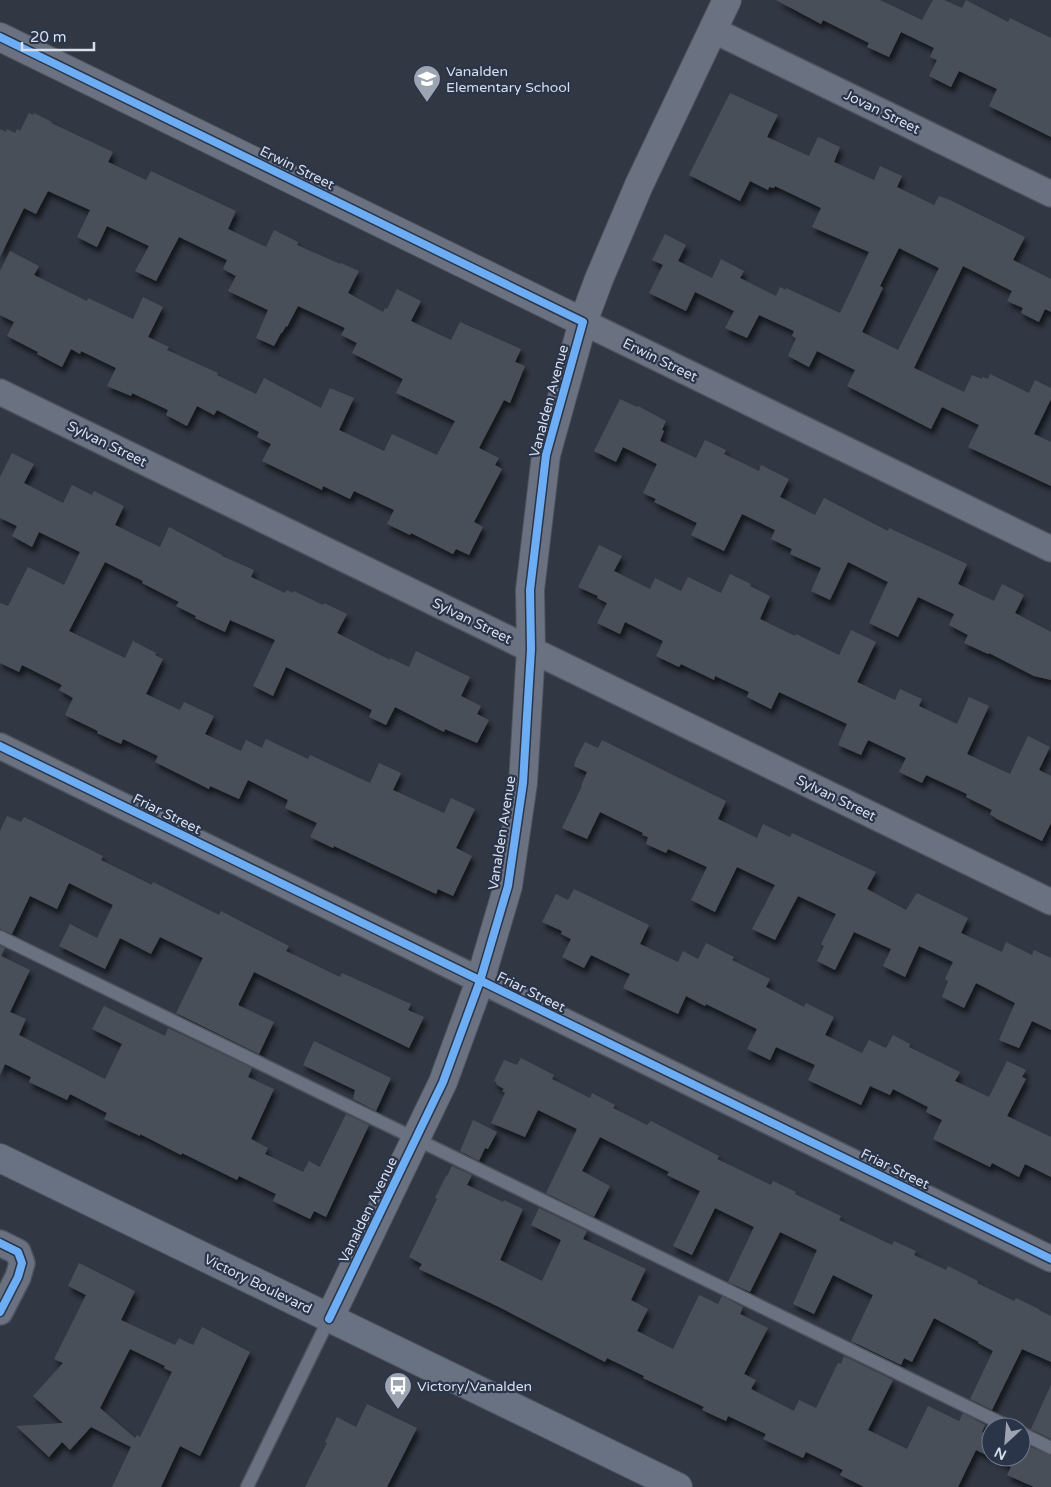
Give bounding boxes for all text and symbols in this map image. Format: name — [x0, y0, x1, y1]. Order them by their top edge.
scale bar — [22, 20, 95, 52]
text: 20 m — [30, 28, 67, 46]
place label: Vanalden Elementary School — [446, 63, 570, 96]
school or university icon: Vanalden Elementary School — [412, 64, 442, 103]
street label: Jovan Street — [841, 86, 923, 138]
street label: Erwin Street — [257, 143, 338, 194]
street label: Erwin Street — [620, 335, 701, 386]
street label: Vanalden Avenue — [526, 343, 572, 459]
street label: Sylvan Street — [64, 417, 150, 471]
street label: Sylvan Street — [429, 594, 515, 648]
street label: Sylvan Street — [793, 771, 879, 825]
street label: Vanalden Avenue — [485, 774, 519, 891]
street label: Friar Street — [130, 790, 205, 838]
street label: Friar Street — [494, 968, 569, 1016]
street label: Friar Street — [858, 1145, 933, 1193]
street label: Vanalden Avenue — [335, 1154, 401, 1266]
street label: Victory Boulevard — [201, 1250, 315, 1318]
bus stop icon: Victory/Vanalden — [383, 1371, 413, 1410]
place label: Victory/Vanalden — [417, 1378, 532, 1395]
north arrow — [981, 1417, 1031, 1467]
text: N — [992, 1443, 1009, 1463]

